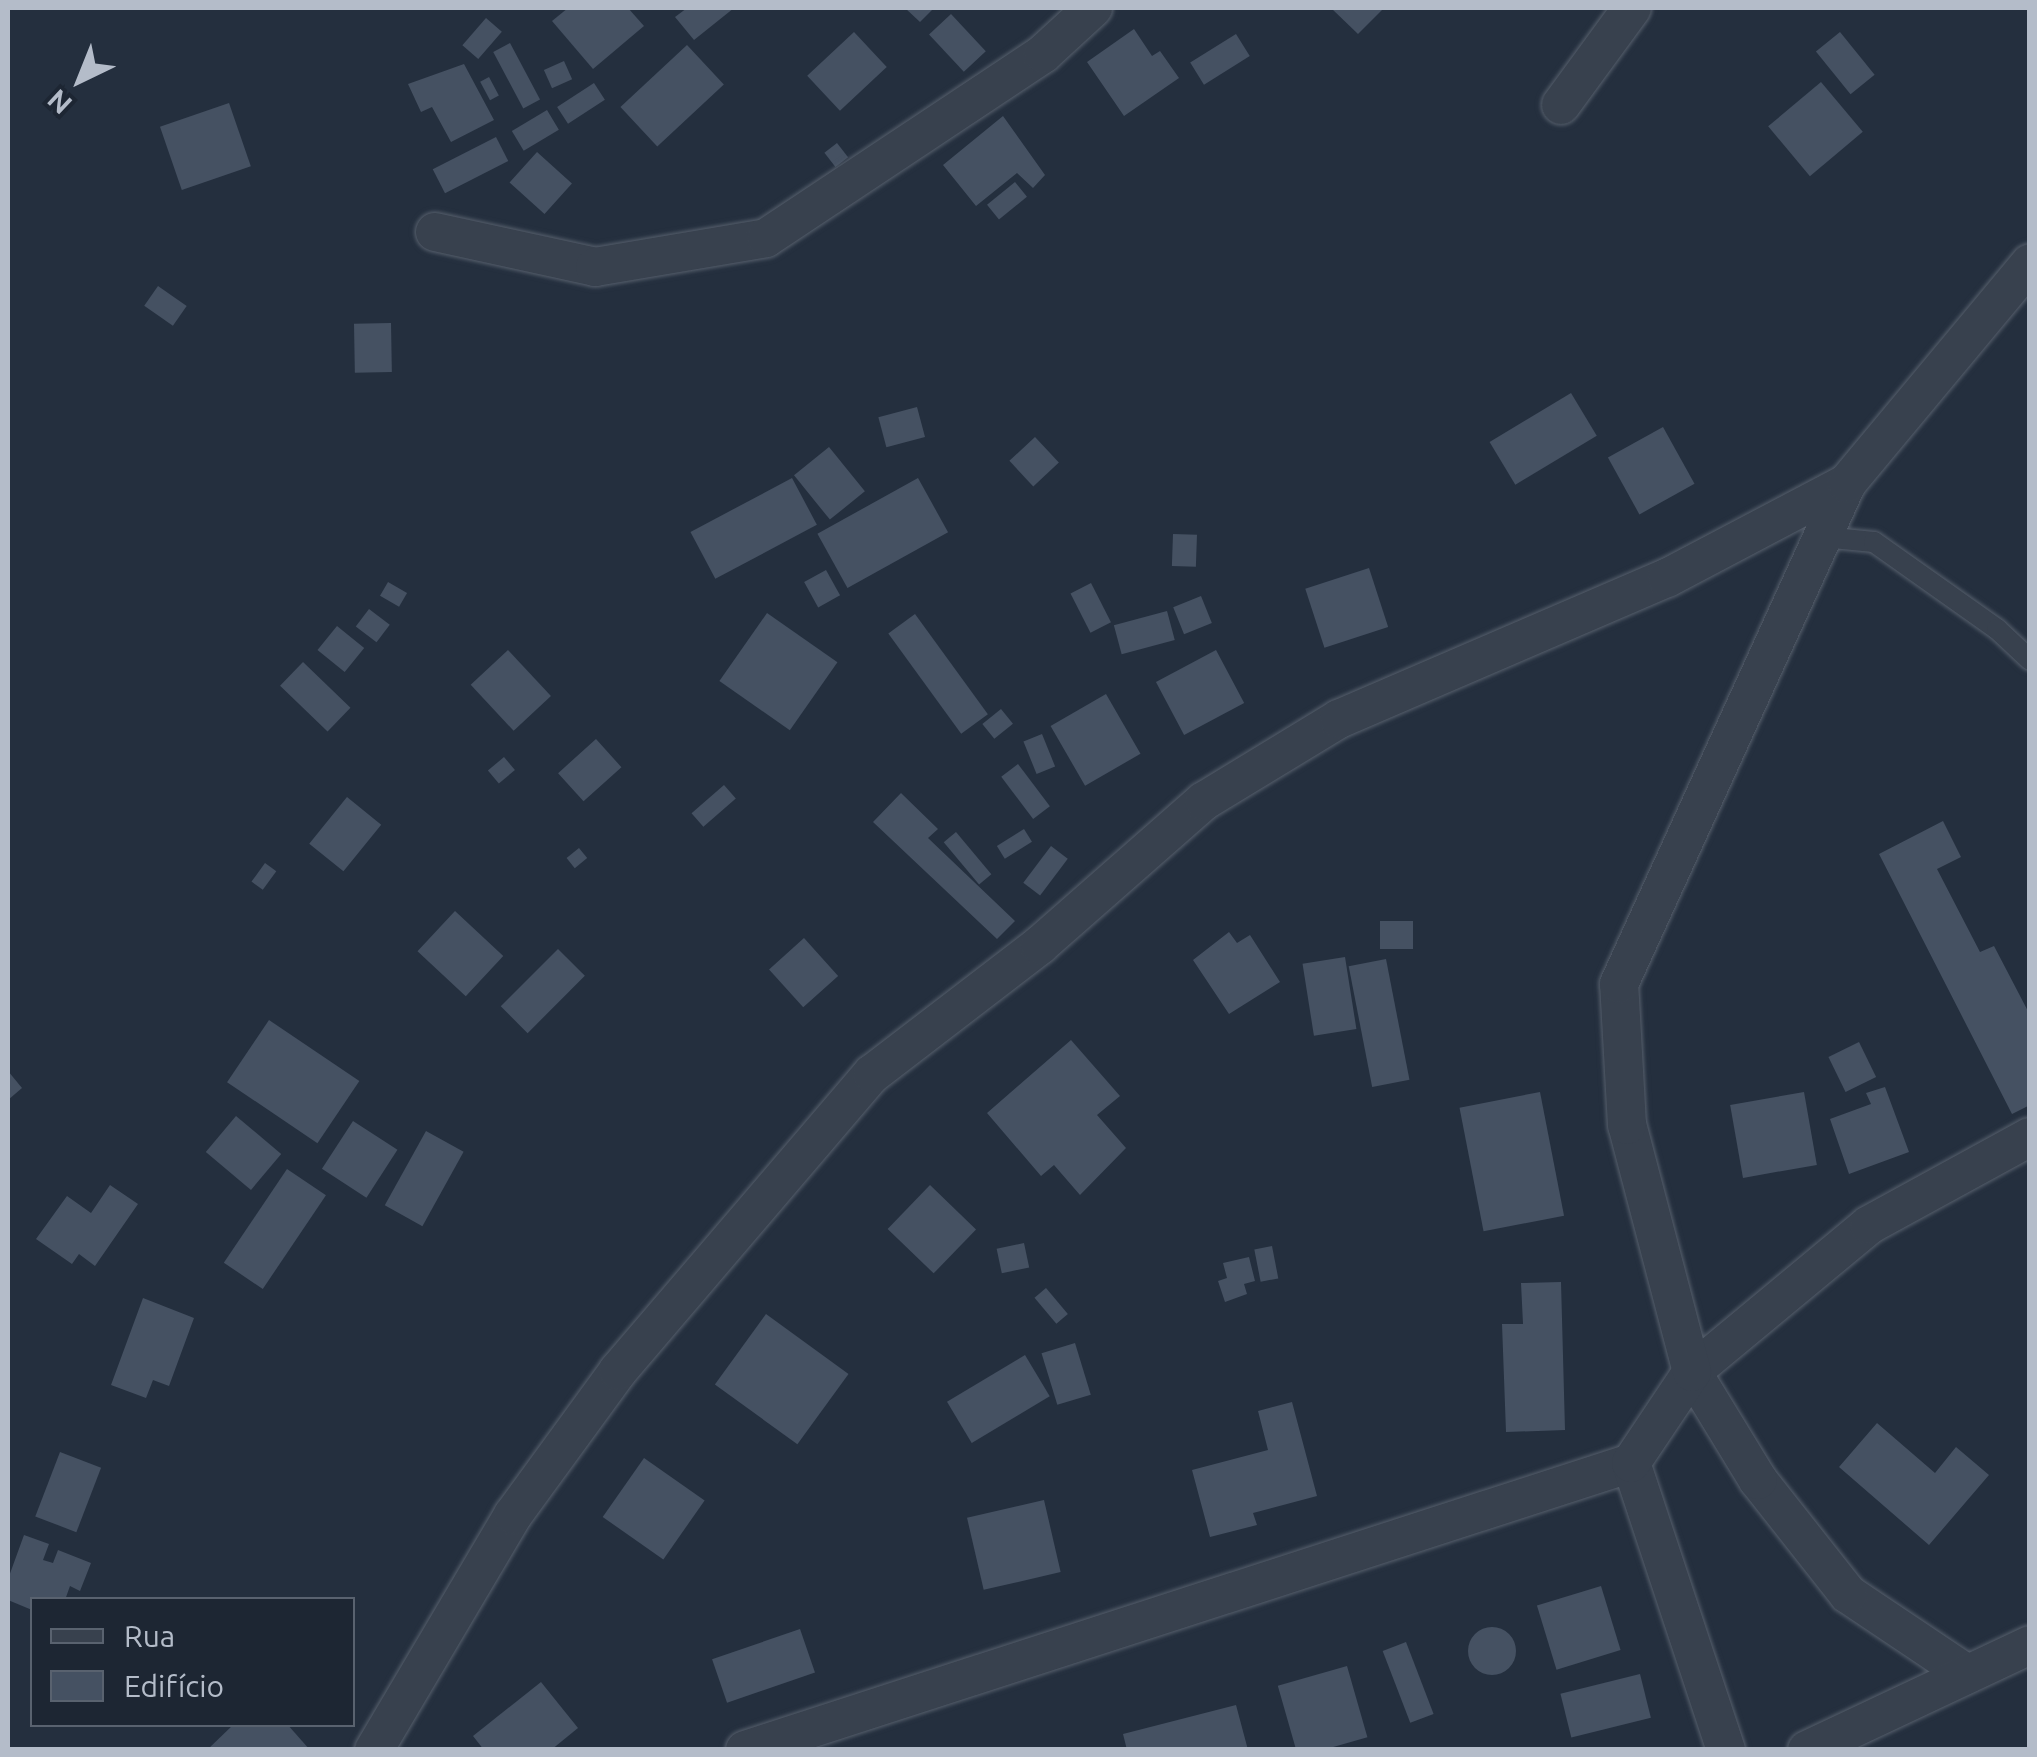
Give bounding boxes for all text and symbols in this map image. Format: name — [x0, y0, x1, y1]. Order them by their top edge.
north arrow — [30, 30, 130, 130]
text: N — [41, 84, 77, 121]
legend — [30, 1597, 355, 1727]
text: Rua — [124, 1619, 175, 1653]
text: Edifício — [124, 1669, 224, 1703]

